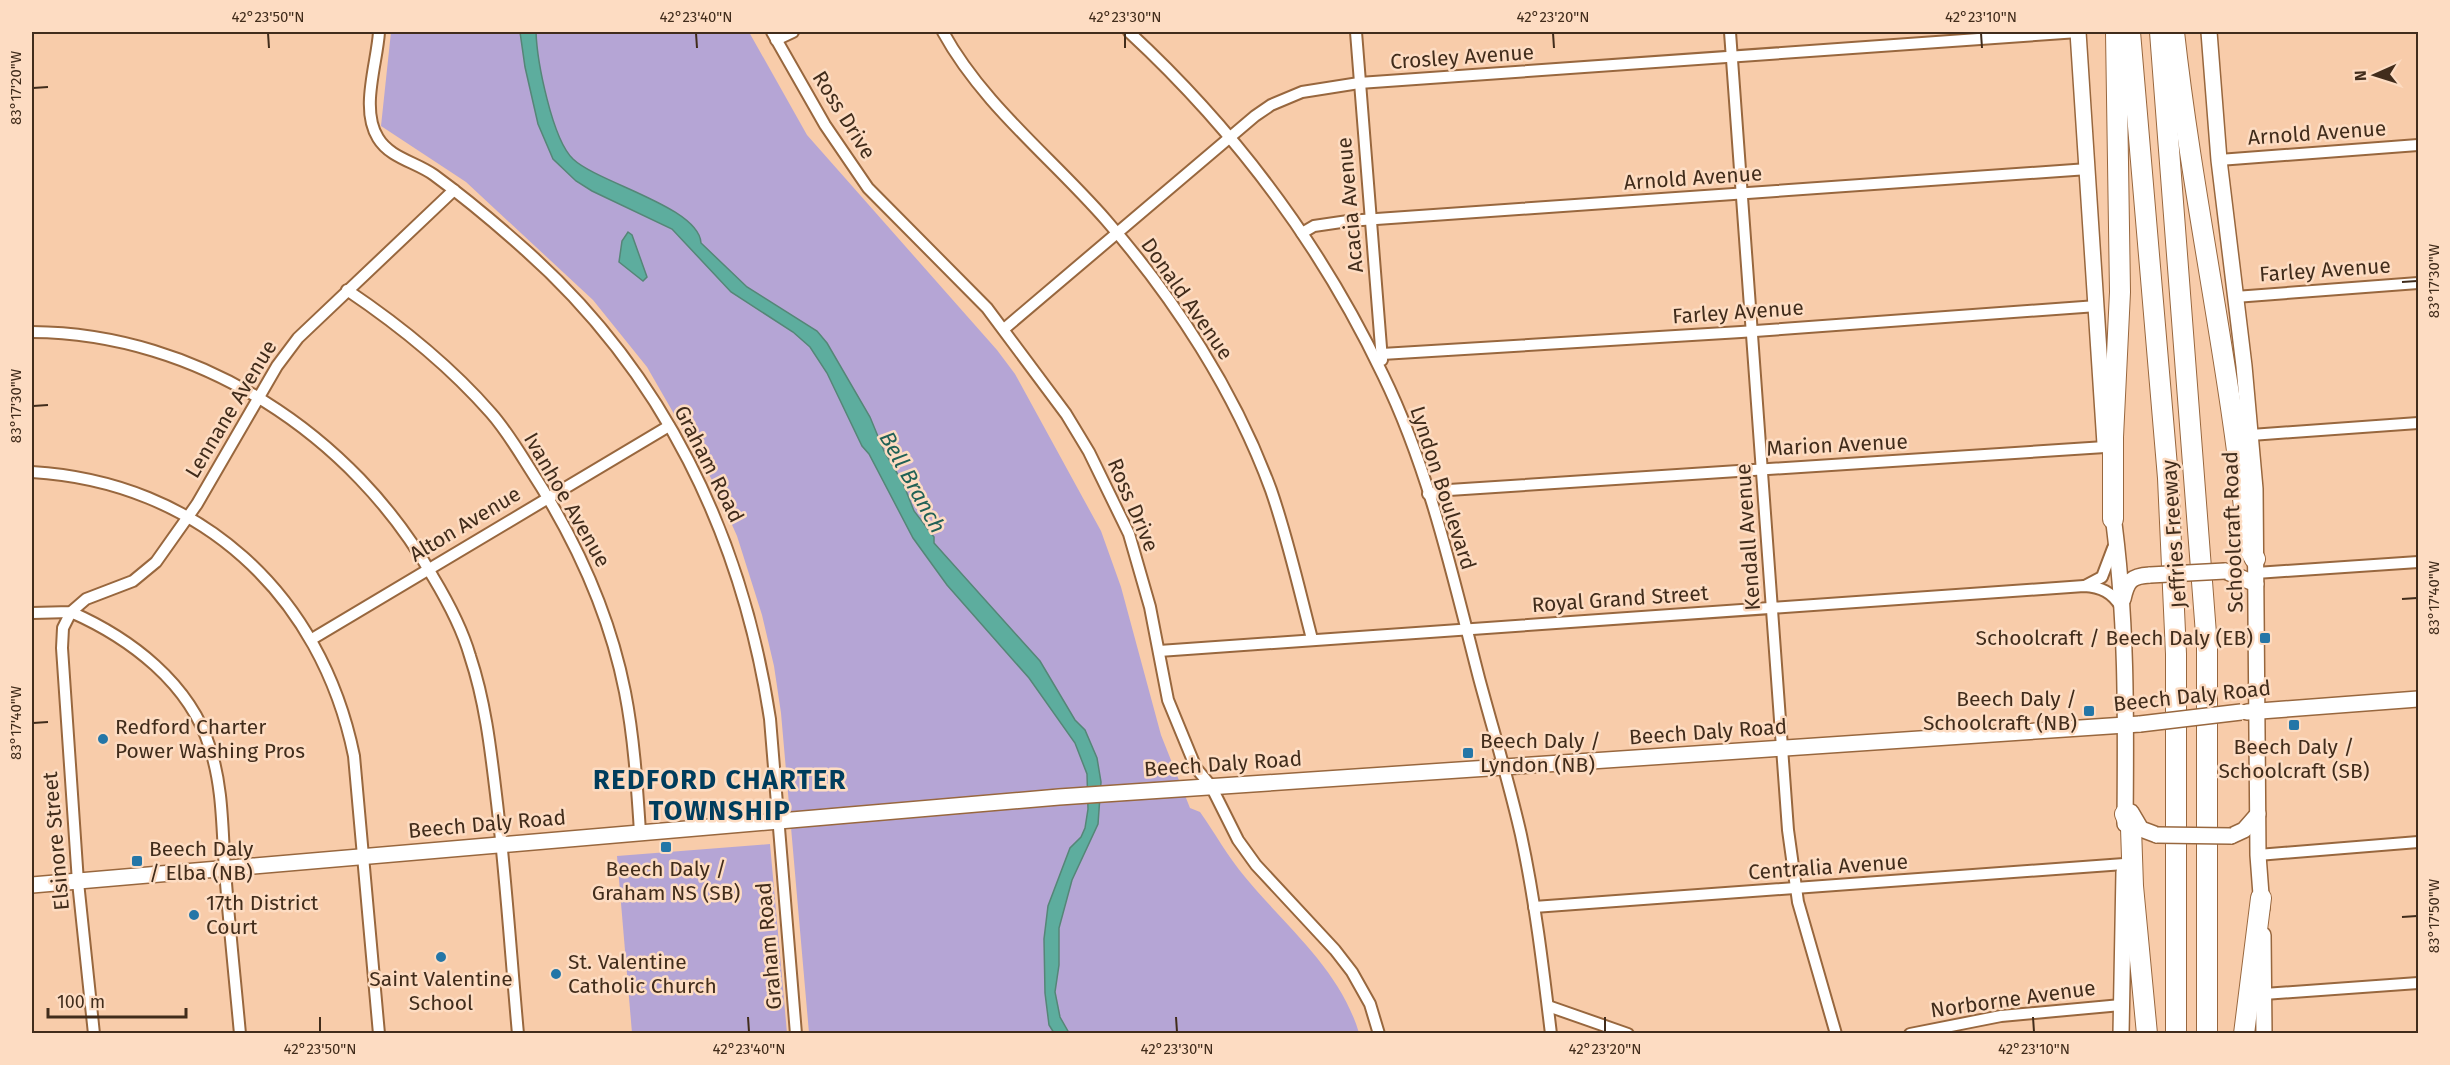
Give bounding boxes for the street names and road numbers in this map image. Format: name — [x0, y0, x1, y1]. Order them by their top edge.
street label: Crosley Avenue — [1389, 39, 1535, 75]
street label: Ross Drive — [807, 66, 881, 164]
street label: Arnold Avenue — [2247, 115, 2387, 151]
street label: Acacia Avenue — [1331, 136, 1369, 274]
street label: Arnold Avenue — [1623, 160, 1763, 196]
street label: Donald Avenue — [1135, 233, 1239, 365]
street label: Farley Avenue — [2258, 252, 2392, 288]
street label: Farley Avenue — [1671, 294, 1805, 330]
street label: Lennane Avenue — [180, 335, 282, 483]
street label: Graham Road — [668, 401, 750, 527]
street label: Lyndon Boulevard — [1404, 403, 1482, 573]
street label: Ivanhoe Avenue — [518, 428, 616, 572]
street label: Marion Avenue — [1766, 428, 1908, 462]
street label: Schoolcraft Road — [2217, 451, 2249, 613]
street label: Ross Drive — [1102, 454, 1164, 556]
street label: Jeffries Freeway — [2156, 458, 2192, 609]
street label: Kendall Avenue — [1730, 463, 1766, 611]
street label: Alton Avenue — [405, 481, 525, 567]
street label: Royal Grand Street — [1531, 580, 1710, 618]
street label: Beech Daly Road — [2112, 675, 2272, 717]
street label: Beech Daly Road — [1628, 714, 1788, 750]
street label: Beech Daly Road — [1143, 746, 1303, 782]
street label: Elsinore Street — [37, 770, 75, 911]
street label: Beech Daly Road — [407, 804, 567, 844]
street label: Centralia Avenue — [1747, 848, 1909, 886]
street label: Graham Road — [750, 881, 788, 1011]
street label: Norborne Avenue — [1929, 975, 2097, 1023]

